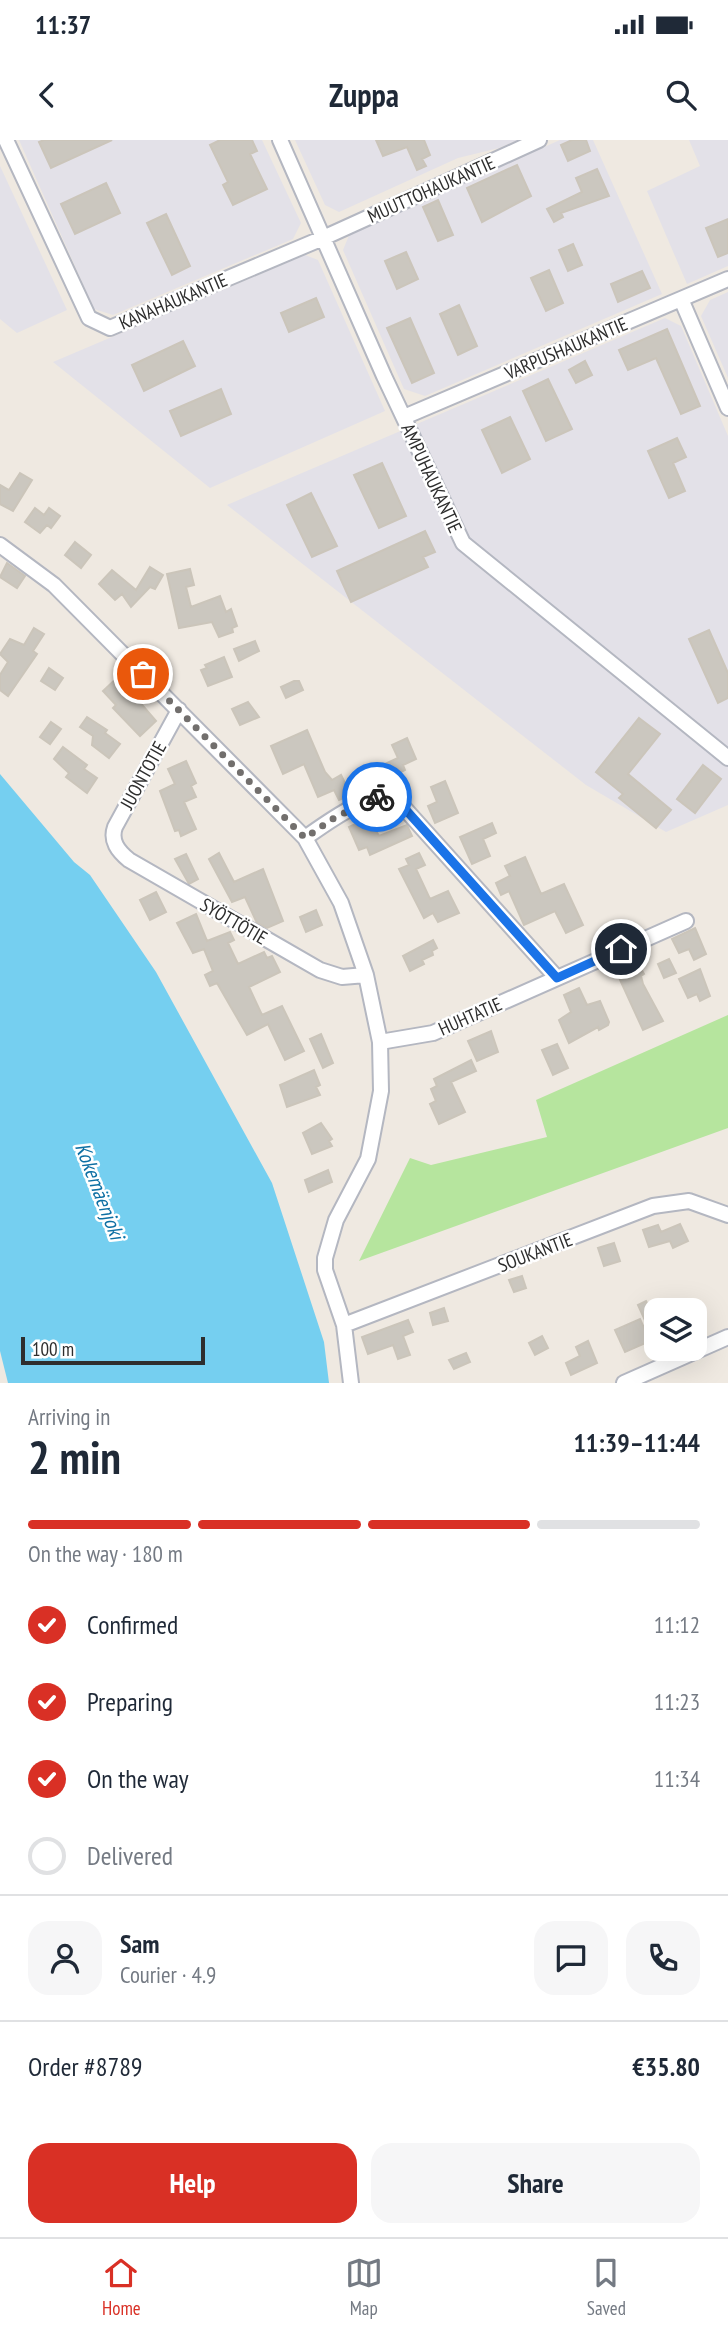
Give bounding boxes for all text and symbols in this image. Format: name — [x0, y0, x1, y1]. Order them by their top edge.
text: 11:37 — [35, 8, 91, 41]
text: Zuppa — [329, 74, 399, 116]
icon: back — [28, 76, 66, 114]
icon: search — [662, 76, 700, 114]
street label: MUUTTOHAUKANTIE — [363, 150, 499, 228]
street label: KANAHAUKANTIE — [115, 267, 231, 335]
street label: VARPUSHAUKANTIE — [500, 311, 631, 385]
street label: AMPUHAUKANTIE — [396, 420, 468, 536]
pin — [113, 644, 173, 704]
icon: bag — [124, 655, 162, 693]
street label: JUONTOTIE — [114, 737, 171, 814]
courier — [342, 762, 412, 832]
icon: bike — [358, 778, 396, 816]
street label: SYÖTTÖTIE — [196, 892, 272, 950]
pin — [591, 919, 651, 979]
icon: home — [602, 930, 640, 968]
street label: HUHTATIE — [435, 991, 505, 1041]
water label: Kokemäenjoki — [69, 1139, 132, 1245]
street label: SOUKANTIE — [494, 1227, 576, 1277]
map controls — [644, 1298, 707, 1361]
button: layers — [644, 1298, 707, 1361]
scale bar — [21, 1334, 205, 1366]
text: 100 m — [32, 1337, 74, 1361]
text: Arriving in — [28, 1402, 110, 1431]
text: 11:39–11:44 — [573, 1426, 700, 1459]
text: 2 min — [28, 1427, 121, 1487]
text: On the way · 180 m — [28, 1539, 183, 1568]
icon: check — [28, 1606, 66, 1644]
text: Confirmed — [87, 1608, 178, 1641]
text: 11:12 — [654, 1610, 700, 1639]
icon: check — [28, 1683, 66, 1721]
text: Preparing — [87, 1685, 173, 1718]
text: 11:23 — [654, 1687, 700, 1716]
icon: check — [28, 1760, 66, 1798]
text: On the way — [87, 1762, 189, 1795]
text: 11:34 — [654, 1764, 700, 1793]
text: Delivered — [87, 1839, 173, 1872]
button: person — [28, 1921, 102, 1995]
button: chat — [534, 1921, 608, 1995]
button: phone — [626, 1921, 700, 1995]
text: Sam — [120, 1927, 159, 1960]
text: Courier · 4.9 — [120, 1960, 216, 1989]
text: Order #8789 — [28, 2050, 143, 2083]
text: €35.80 — [632, 2050, 700, 2083]
button: Help — [28, 2143, 357, 2223]
button: Share — [371, 2143, 700, 2223]
tab: Home — [102, 2254, 141, 2320]
tab: Map — [345, 2254, 383, 2320]
tab: Saved — [587, 2254, 626, 2320]

